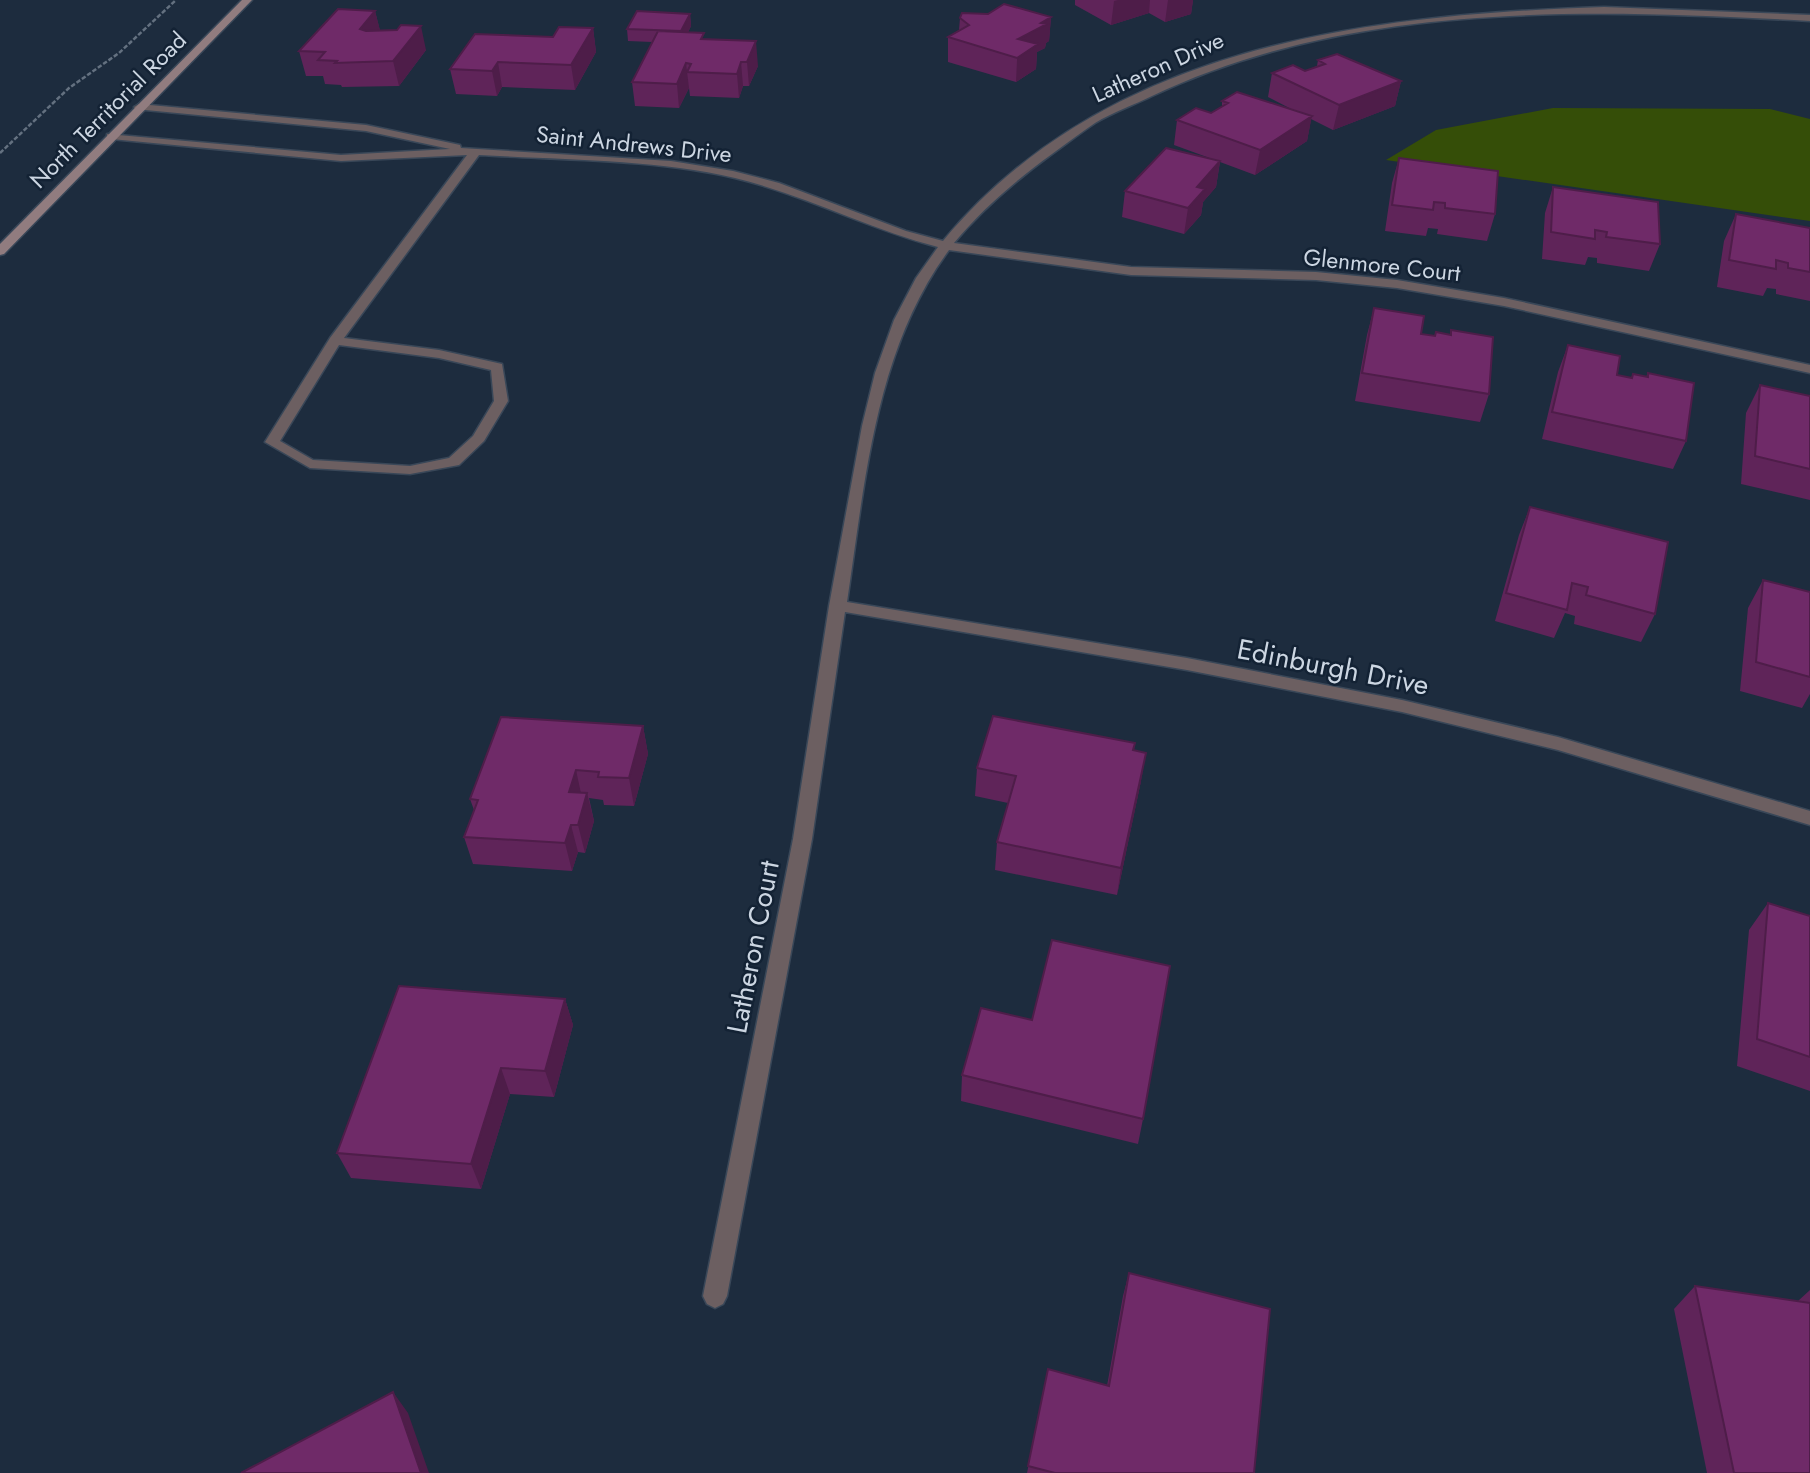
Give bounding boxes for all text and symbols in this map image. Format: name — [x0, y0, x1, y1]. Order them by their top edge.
street label: Latheron Drive — [1087, 23, 1229, 111]
street label: North Territorial Road — [22, 24, 194, 196]
street label: Saint Andrews Drive — [535, 117, 734, 171]
street label: Glenmore Court — [1302, 240, 1463, 290]
street label: Edinburgh Drive — [1234, 628, 1432, 706]
street label: Latheron Court — [716, 857, 790, 1037]

